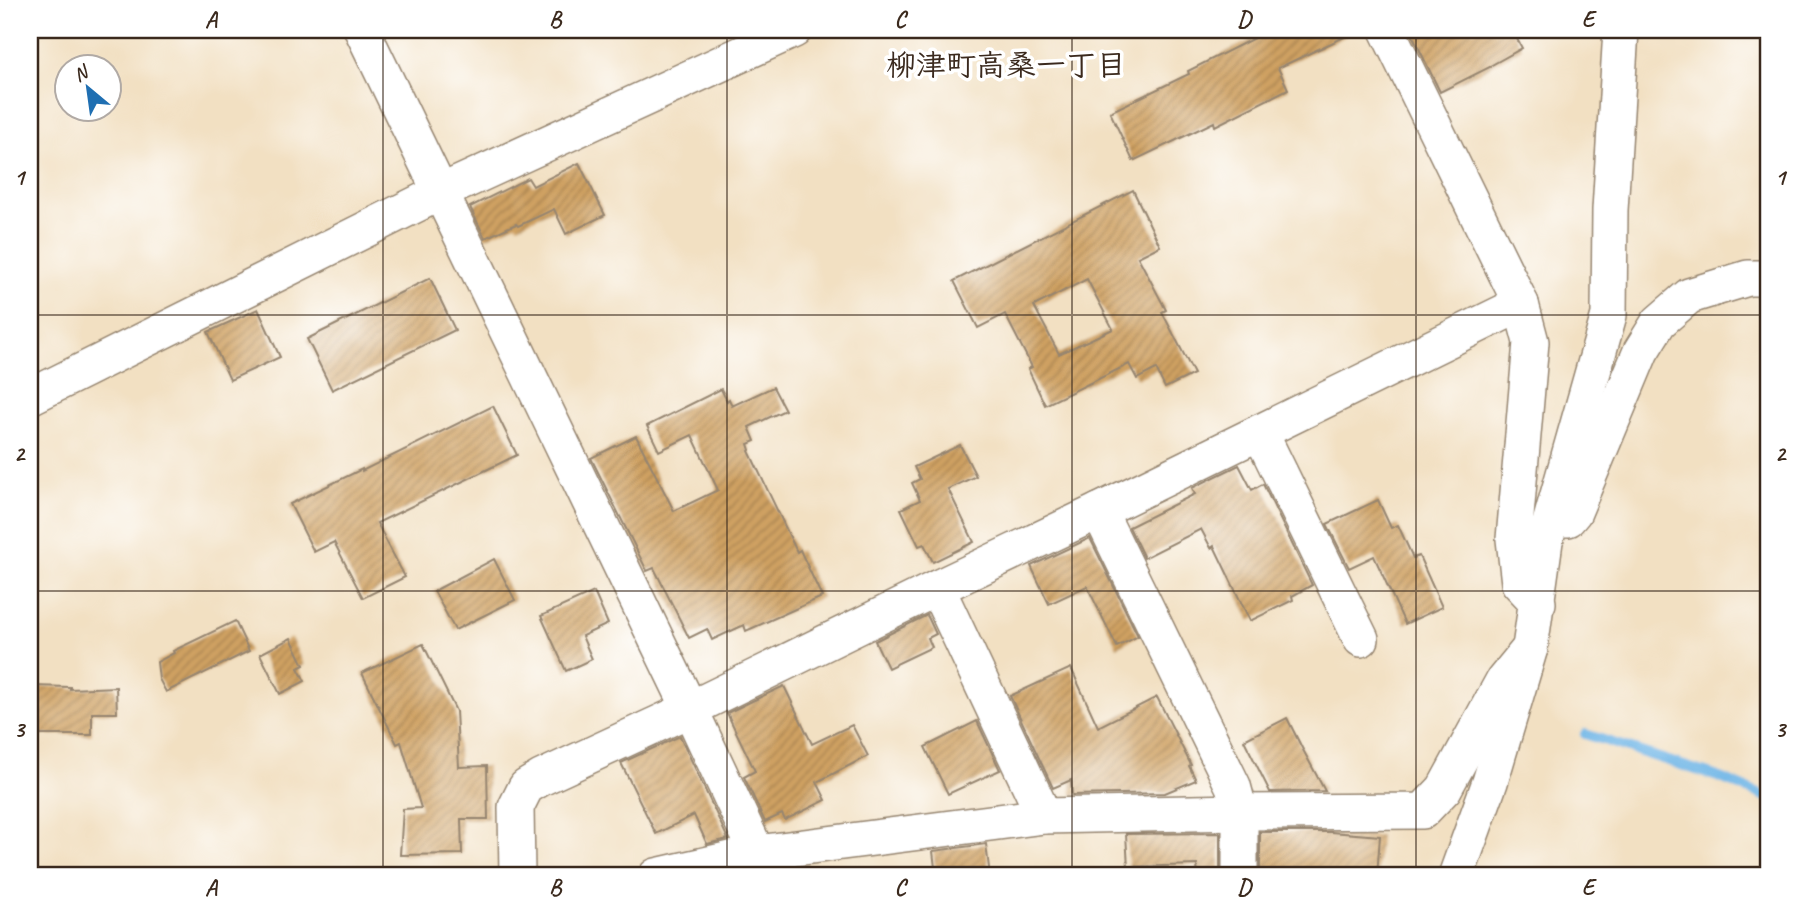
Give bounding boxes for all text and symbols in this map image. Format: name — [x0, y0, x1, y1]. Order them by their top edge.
text: A — [205, 5, 219, 34]
text: B — [549, 5, 563, 34]
text: C — [895, 5, 909, 34]
text: D — [1237, 5, 1253, 34]
text: E — [1582, 5, 1598, 34]
district label: 柳津町高桑一丁目 — [886, 46, 1126, 84]
north arrow — [52, 52, 122, 122]
text: N — [69, 59, 94, 87]
text: 1 — [14, 163, 27, 192]
text: 1 — [1775, 163, 1788, 192]
text: 2 — [14, 439, 27, 468]
text: 2 — [1775, 439, 1788, 468]
text: 3 — [14, 715, 27, 744]
text: 3 — [1775, 715, 1788, 744]
text: A — [205, 873, 219, 902]
text: B — [549, 873, 563, 902]
text: C — [895, 873, 909, 902]
text: D — [1237, 873, 1253, 902]
text: E — [1582, 873, 1598, 902]

